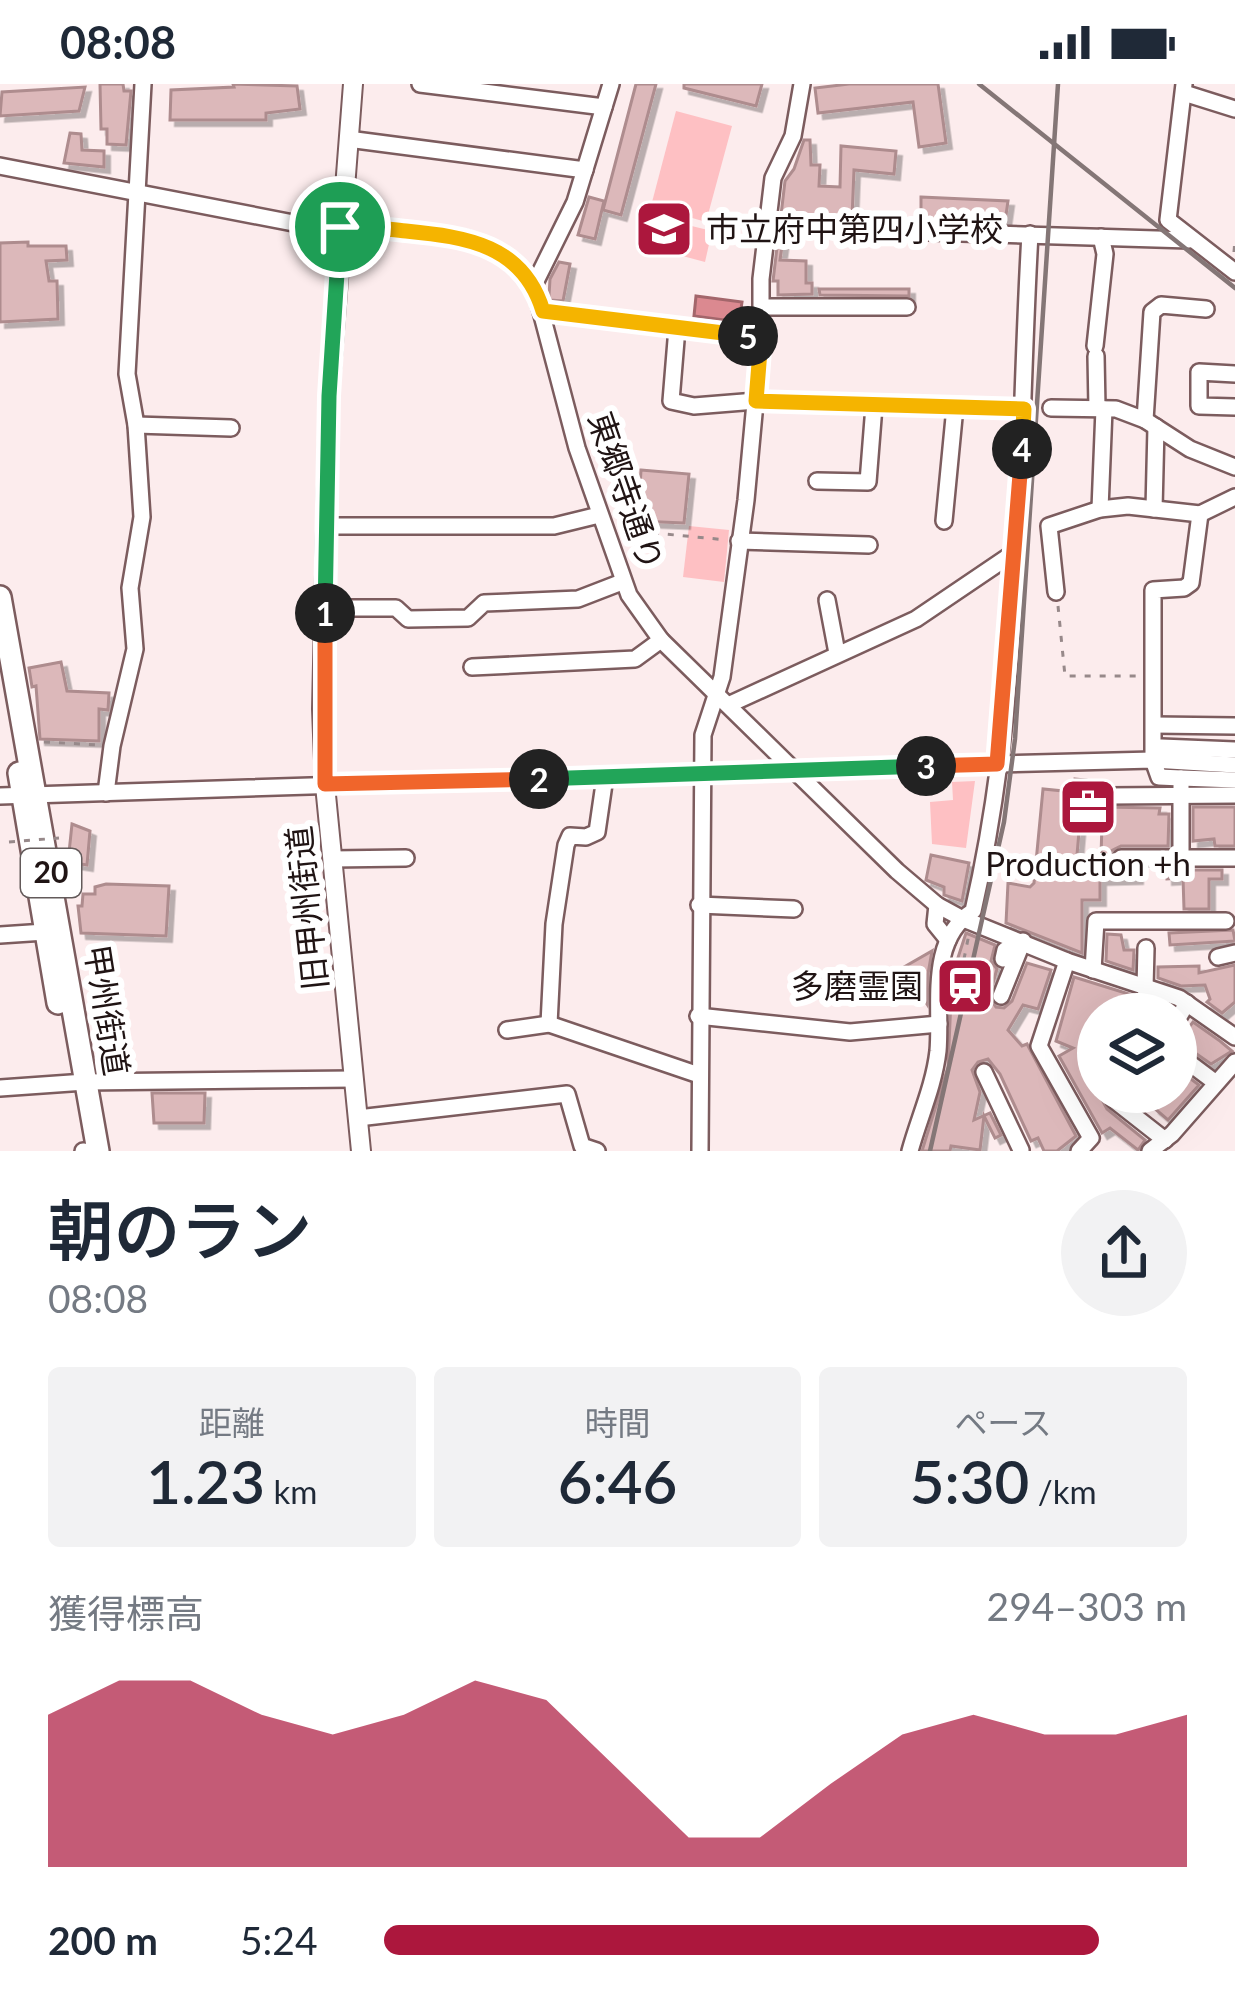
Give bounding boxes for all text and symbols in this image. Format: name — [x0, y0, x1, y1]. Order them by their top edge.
text: 08:08 — [60, 15, 176, 69]
pin — [289, 176, 391, 278]
icon: arrive — [307, 194, 373, 260]
school or university icon: 市立府中第四小学校 — [633, 198, 695, 260]
place label: 市立府中第四小学校 — [706, 208, 1003, 248]
pin: 5 — [718, 306, 778, 366]
text: 5 — [738, 316, 758, 356]
street label: 東郷寺通り — [581, 406, 673, 575]
pin: 4 — [992, 419, 1052, 479]
text: 4 — [1012, 429, 1032, 469]
pin: 1 — [295, 583, 355, 643]
text: 1 — [315, 593, 335, 633]
pin: 3 — [896, 736, 956, 796]
text: 3 — [916, 746, 936, 786]
pin: 2 — [509, 749, 569, 809]
text: 2 — [529, 759, 549, 799]
office icon: Production +h — [1057, 776, 1119, 838]
street label: 旧甲州街道 — [277, 824, 335, 992]
place label: Production +h — [985, 843, 1191, 883]
road number: 20 — [21, 849, 81, 897]
street label: 甲州街道 — [78, 942, 138, 1078]
station icon: 多磨霊園 — [934, 955, 996, 1017]
place label: 多磨霊園 — [791, 965, 923, 1005]
map controls — [1077, 993, 1197, 1113]
button: layers — [1077, 993, 1197, 1113]
text: 朝のラン — [48, 1190, 312, 1269]
button: share — [1061, 1190, 1187, 1316]
text: 08:08 — [48, 1275, 148, 1321]
text: 距離 — [199, 1402, 265, 1442]
text: 時間 — [584, 1402, 650, 1442]
text: ペース — [954, 1402, 1052, 1442]
text: 1.23 — [146, 1445, 265, 1517]
text: 6:46 — [558, 1445, 677, 1517]
text: 5:30 — [910, 1445, 1029, 1517]
text: km — [265, 1471, 317, 1511]
text: /km — [1029, 1471, 1097, 1511]
text: 294–303 m — [987, 1583, 1187, 1629]
text: 獲得標高 — [48, 1590, 204, 1636]
text: 200 m — [48, 1917, 158, 1963]
text: 5:24 — [240, 1917, 318, 1963]

